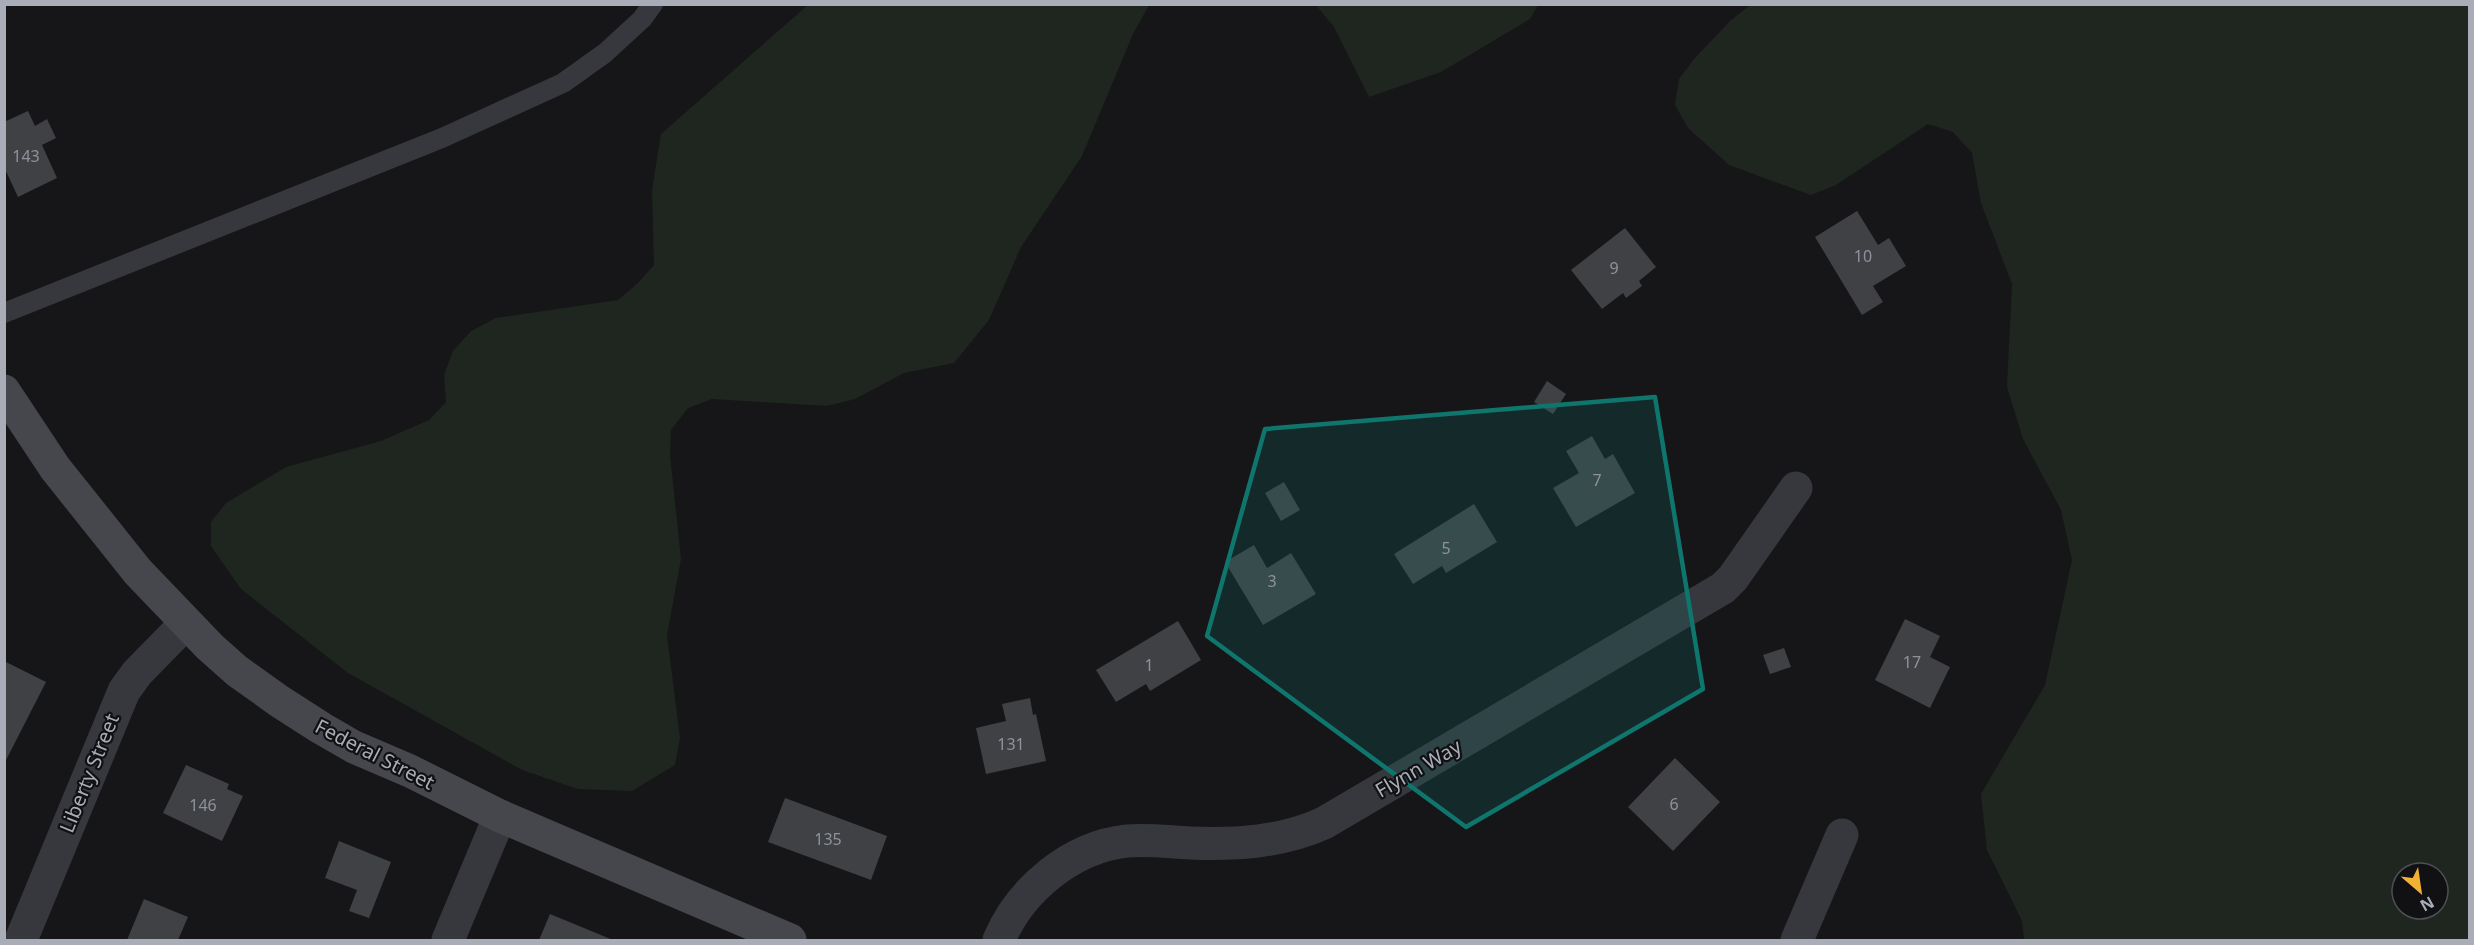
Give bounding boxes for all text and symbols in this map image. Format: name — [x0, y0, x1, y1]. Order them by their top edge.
house number: 143 — [12, 145, 40, 167]
house number: 10 — [1854, 245, 1872, 267]
house number: 9 — [1609, 257, 1619, 279]
house number: 7 — [1592, 469, 1602, 491]
house number: 5 — [1441, 537, 1451, 559]
house number: 3 — [1267, 570, 1277, 592]
house number: 17 — [1903, 651, 1921, 673]
house number: 1 — [1144, 654, 1154, 676]
street label: Liberty Street — [53, 710, 125, 836]
street label: Federal Street — [311, 712, 439, 796]
street label: Flynn Way — [1370, 732, 1467, 804]
house number: 131 — [997, 733, 1025, 755]
house number: 6 — [1669, 793, 1679, 815]
house number: 146 — [189, 794, 217, 816]
house number: 135 — [814, 828, 842, 850]
north arrow — [2390, 861, 2450, 921]
text: N — [2416, 891, 2438, 917]

